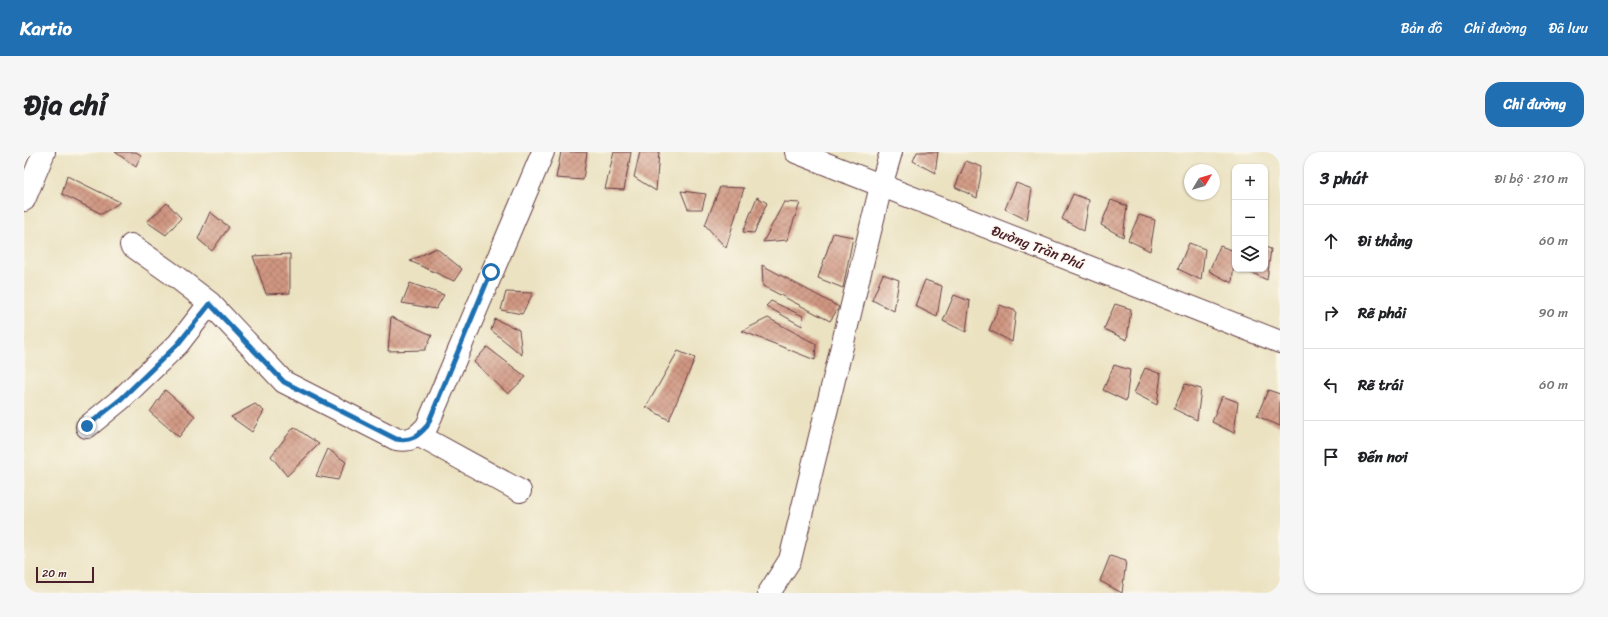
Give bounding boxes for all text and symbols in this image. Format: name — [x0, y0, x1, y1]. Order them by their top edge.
text: Kartio — [20, 12, 72, 45]
text: Bản đồ — [1401, 16, 1442, 41]
text: Chỉ đường — [1464, 16, 1527, 41]
text: Đã lưu — [1549, 16, 1588, 41]
text: Địa chỉ — [24, 80, 106, 129]
button: Chỉ đường — [1485, 82, 1584, 127]
text: 3 phút — [1320, 163, 1368, 193]
north arrow — [1184, 164, 1220, 200]
map controls — [1232, 164, 1268, 272]
button: + — [1232, 164, 1268, 200]
text: Đi bộ · 210 m — [1495, 167, 1568, 190]
button: − — [1232, 200, 1268, 236]
street label: Đường Trần Phú — [988, 218, 1088, 277]
text: Đi thẳng — [1358, 228, 1413, 254]
text: 60 m — [1539, 229, 1568, 252]
icon: ahead — [1320, 230, 1342, 252]
button: layers — [1232, 236, 1268, 272]
route start — [482, 263, 500, 281]
text: Rẽ phải — [1358, 300, 1406, 326]
text: 90 m — [1538, 301, 1568, 324]
icon: right — [1320, 302, 1342, 324]
text: Rẽ trái — [1358, 372, 1403, 398]
text: 60 m — [1539, 373, 1568, 396]
icon: left — [1320, 374, 1342, 396]
route end — [78, 417, 96, 435]
text: Đến nơi — [1358, 444, 1408, 470]
icon: arrive — [1320, 446, 1342, 468]
text: 20 m — [42, 564, 67, 583]
scale bar — [36, 565, 94, 584]

